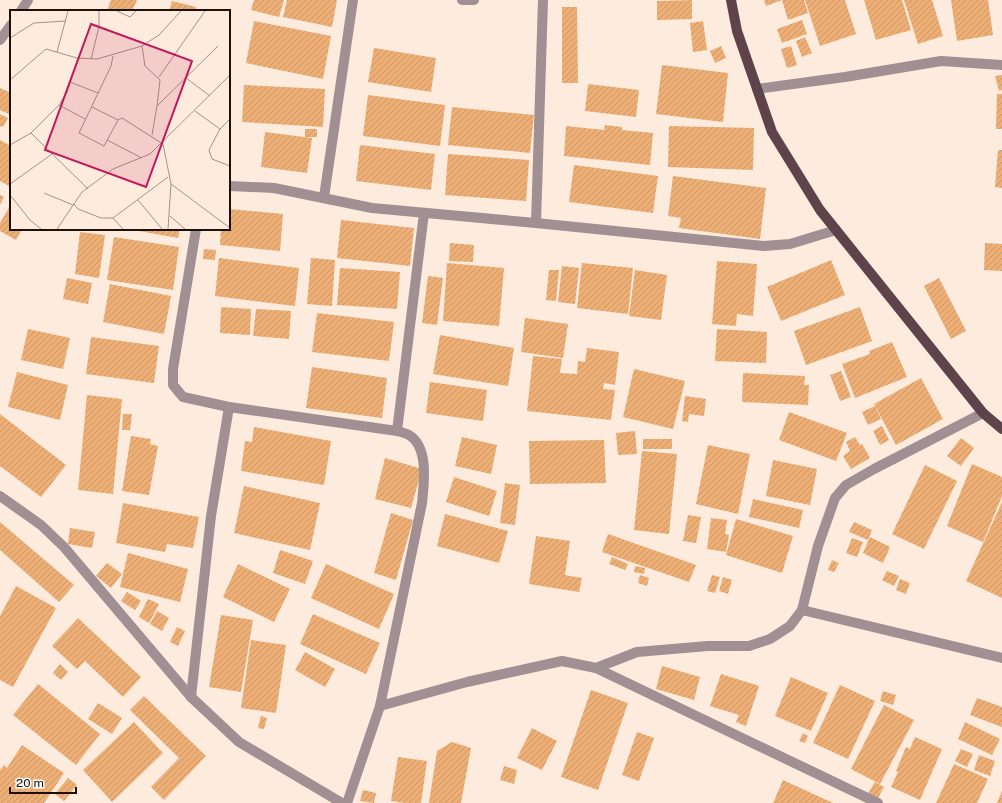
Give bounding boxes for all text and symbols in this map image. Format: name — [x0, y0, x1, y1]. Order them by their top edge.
inset map — [10, 10, 230, 230]
scale bar — [10, 769, 76, 795]
text: 20 m — [16, 776, 44, 790]

